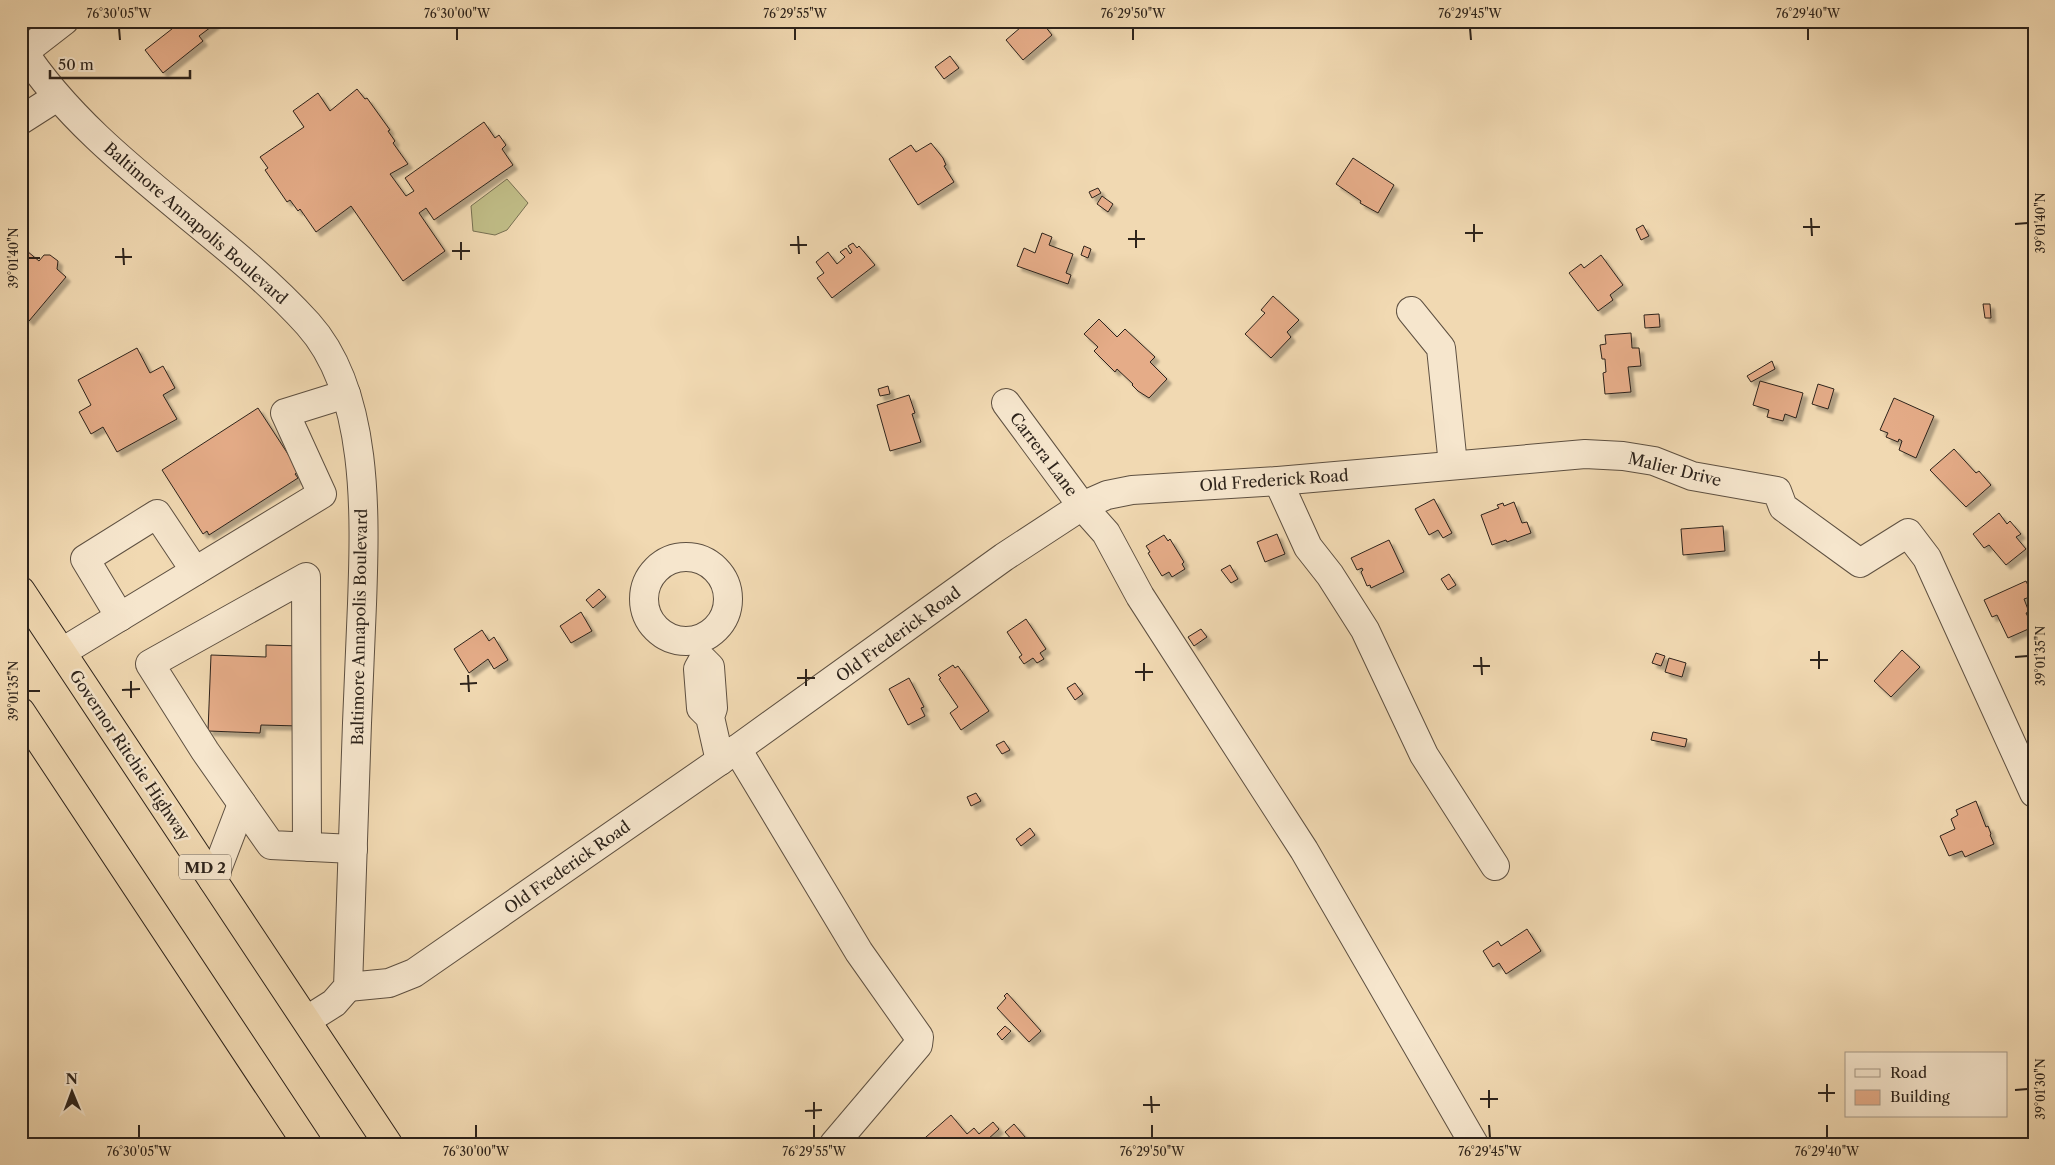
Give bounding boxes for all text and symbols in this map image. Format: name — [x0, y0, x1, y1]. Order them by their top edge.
text: 76°30'05"W — [87, 6, 152, 21]
text: 76°30'00"W — [424, 6, 491, 21]
text: 76°29'55"W — [763, 6, 828, 21]
text: 76°29'50"W — [1101, 6, 1166, 21]
text: 76°29'45"W — [1438, 6, 1503, 21]
text: 76°29'40"W — [1776, 6, 1841, 21]
scale bar — [50, 48, 190, 80]
text: 50 m — [58, 55, 94, 74]
street label: Baltimore Annapolis Boulevard — [100, 138, 292, 308]
text: 39°01'40"N — [2033, 192, 2048, 254]
text: 39°01'40"N — [6, 227, 21, 289]
street label: Carrera Lane — [1006, 408, 1082, 500]
street label: Malier Drive — [1626, 448, 1724, 490]
street label: Old Frederick Road — [1199, 465, 1349, 495]
street label: Baltimore Annapolis Boulevard — [347, 508, 371, 746]
street label: Old Frederick Road — [832, 582, 964, 686]
text: 39°01'35"N — [2033, 626, 2048, 686]
text: 39°01'35"N — [6, 661, 21, 721]
street label: Governor Ritchie Highway — [65, 666, 195, 845]
street label: Old Frederick Road — [500, 816, 634, 918]
road number: MD 2 — [179, 854, 231, 880]
legend — [1845, 1052, 2008, 1118]
text: 39°01'30"N — [2033, 1058, 2048, 1120]
text: Road — [1890, 1063, 1927, 1082]
north arrow — [48, 1068, 98, 1118]
text: N — [66, 1070, 78, 1088]
text: Building — [1890, 1087, 1950, 1106]
text: 76°30'05"W — [107, 1144, 172, 1159]
text: 76°30'00"W — [443, 1144, 510, 1159]
text: 76°29'55"W — [782, 1144, 847, 1159]
text: 76°29'50"W — [1120, 1144, 1185, 1159]
text: 76°29'45"W — [1458, 1144, 1523, 1159]
text: 76°29'40"W — [1795, 1144, 1860, 1159]

